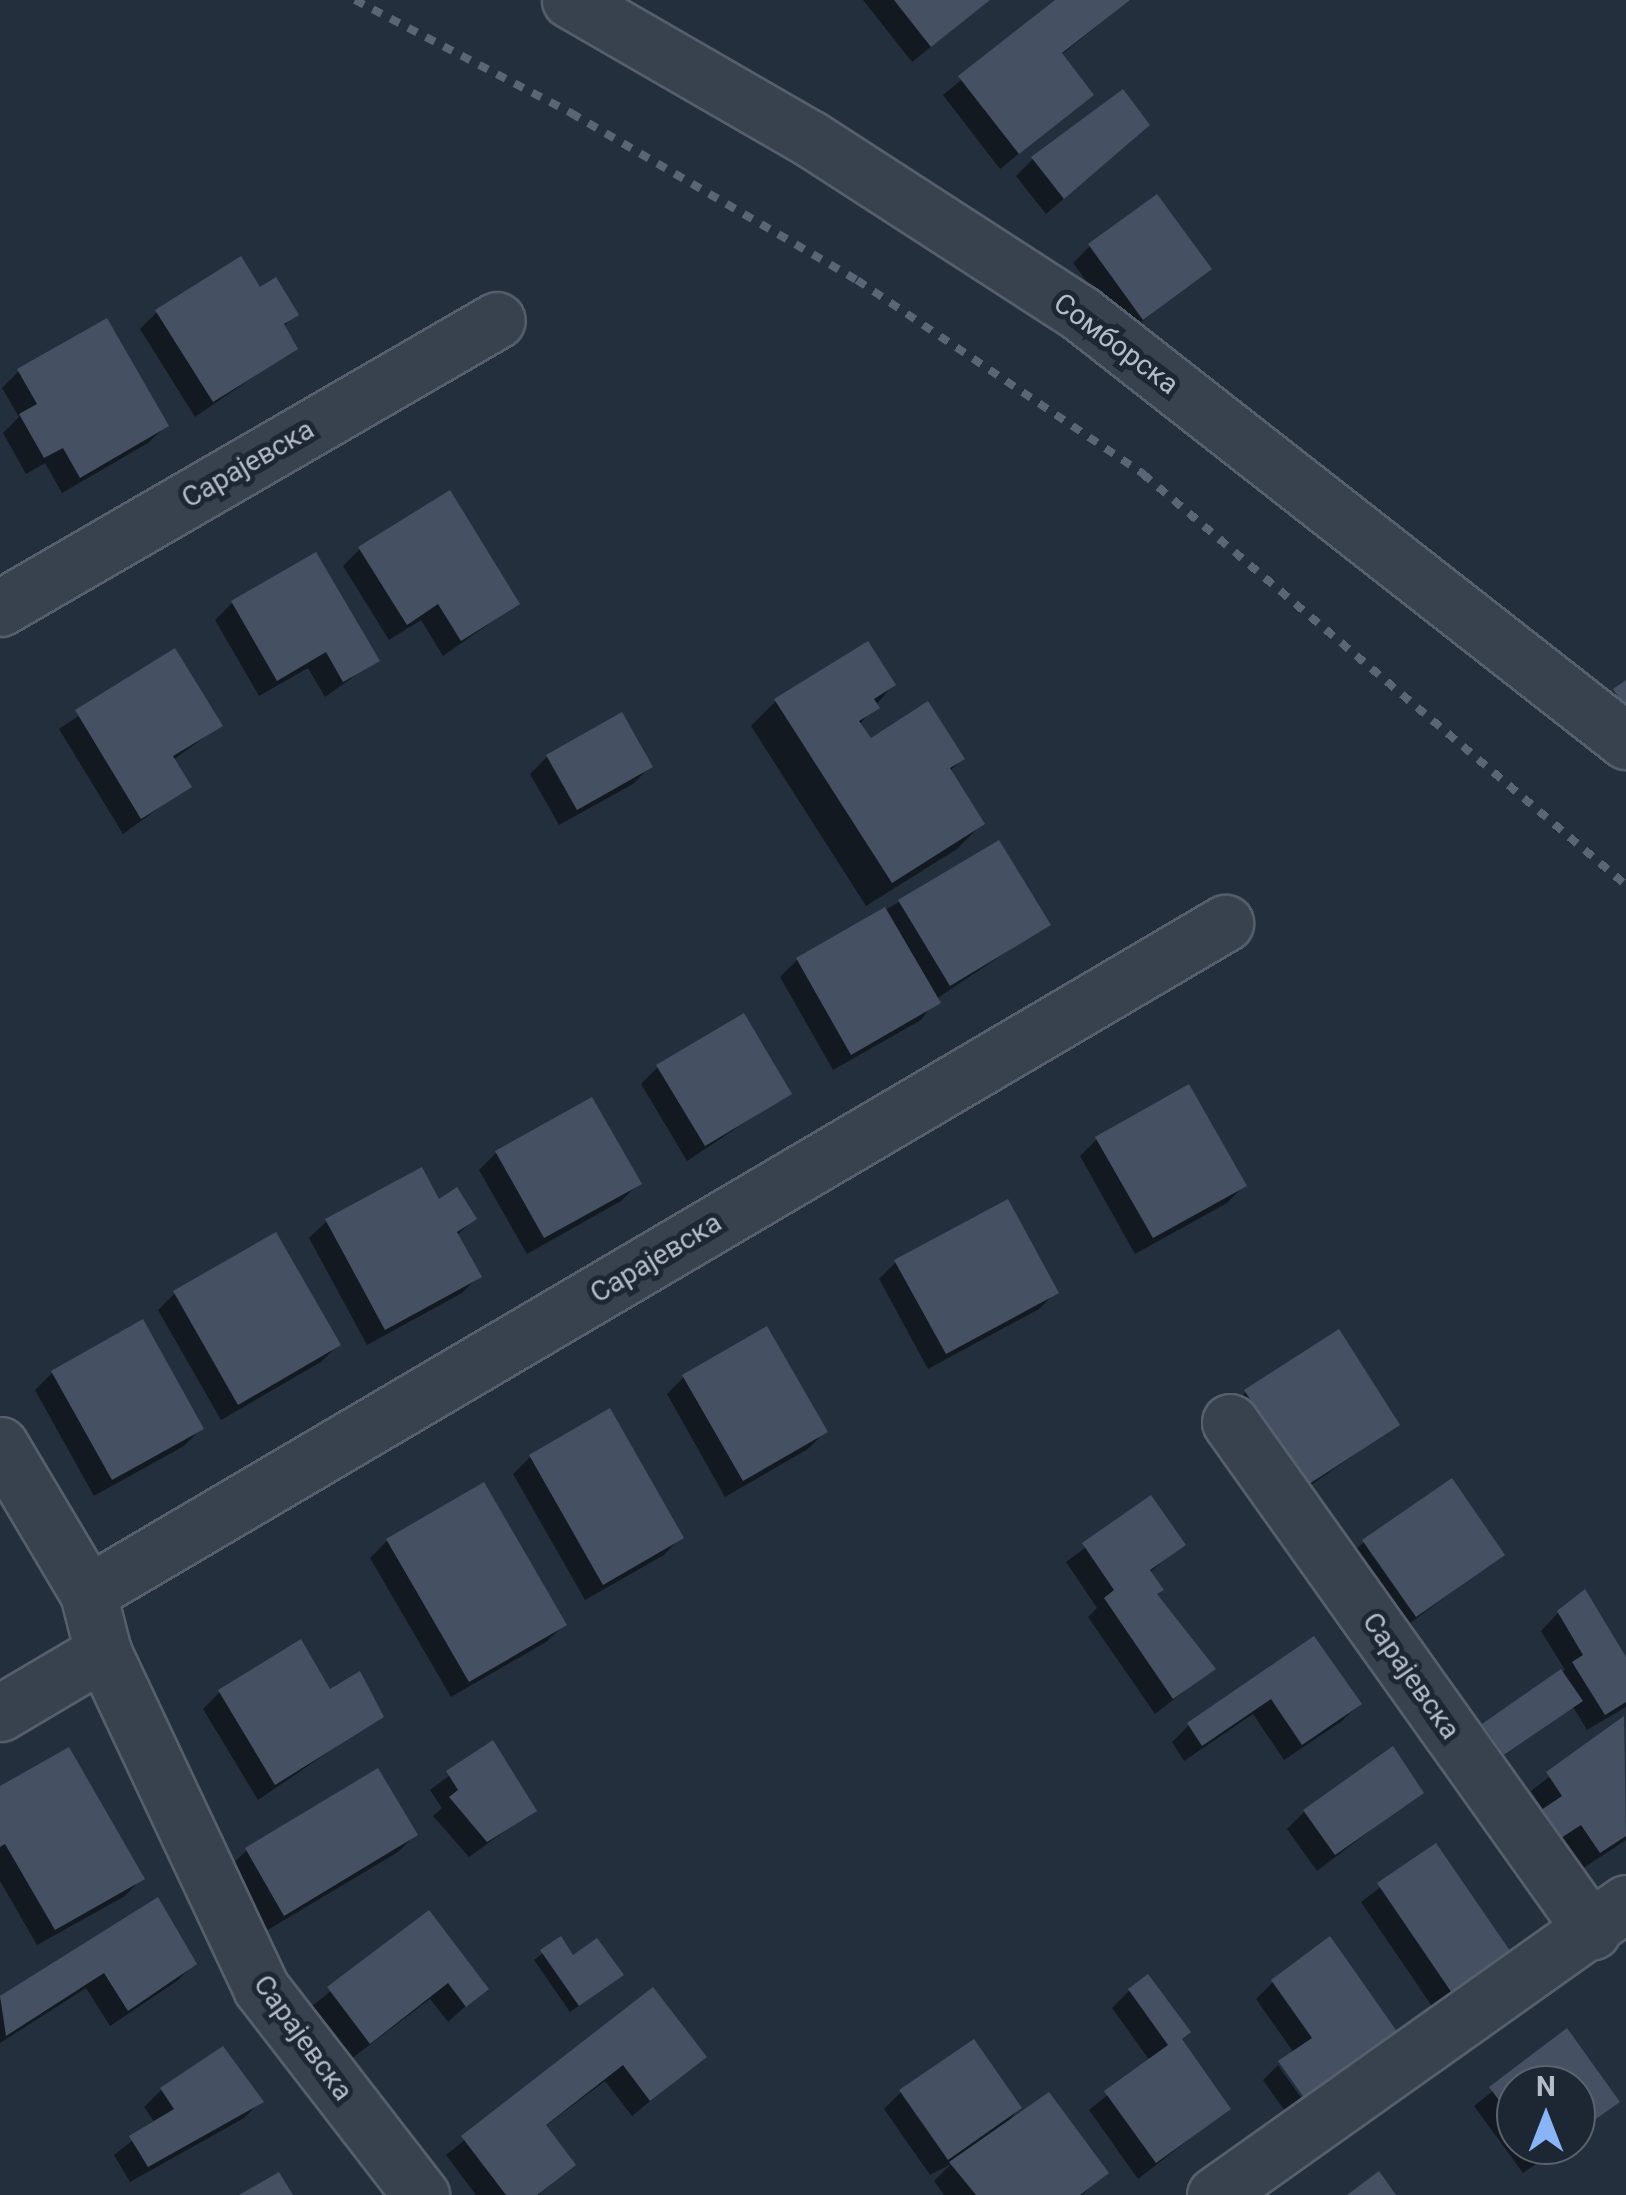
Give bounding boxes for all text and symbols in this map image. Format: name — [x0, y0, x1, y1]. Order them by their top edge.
street label: Сомборска — [1047, 286, 1185, 402]
street label: Сарајевска — [176, 413, 320, 515]
street label: Сарајевска — [584, 1206, 728, 1310]
street label: Сарајевска — [1355, 1606, 1467, 1746]
street label: Сарајевска — [246, 1969, 360, 2107]
north arrow — [1496, 2065, 1596, 2165]
text: N — [1536, 2070, 1556, 2103]

